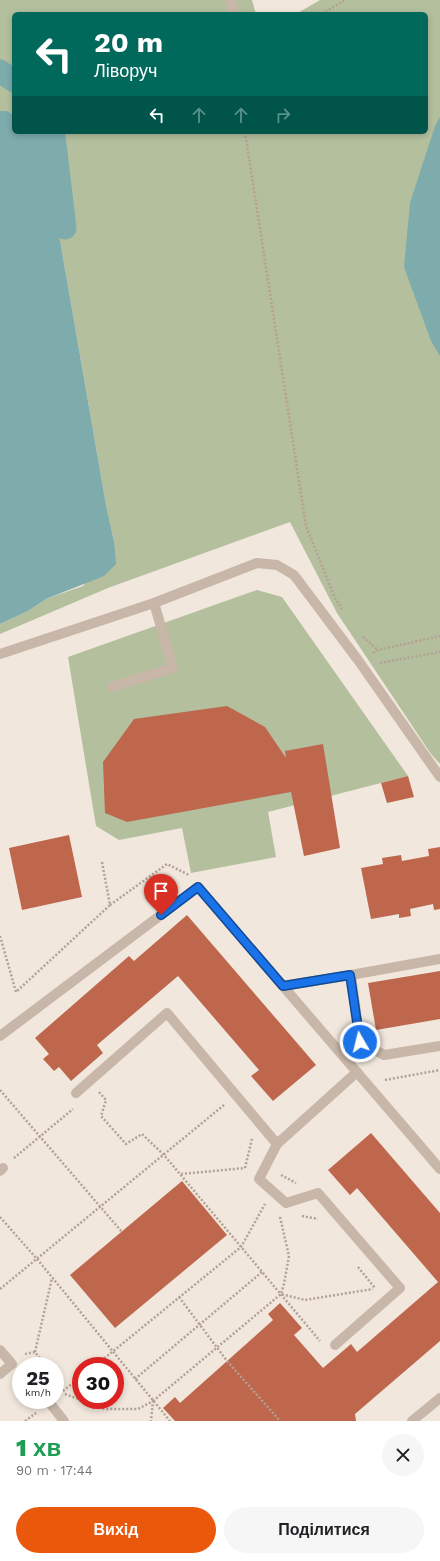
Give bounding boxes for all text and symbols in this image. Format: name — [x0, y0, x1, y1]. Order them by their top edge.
text: 20 m — [94, 26, 163, 59]
icon: left — [28, 28, 80, 80]
text: Ліворуч — [94, 60, 157, 81]
icon: left — [146, 104, 168, 126]
icon: ahead — [188, 104, 210, 126]
icon: ahead — [230, 104, 252, 126]
icon: right — [272, 104, 294, 126]
pin — [144, 874, 178, 915]
icon: arrive — [150, 880, 172, 902]
position arrow — [339, 1021, 381, 1063]
speed limit sign: 30 — [72, 1357, 124, 1409]
text: 25 — [26, 1366, 50, 1390]
text: km/h — [25, 1387, 51, 1398]
text: 1 хв — [16, 1434, 61, 1462]
button: close — [382, 1434, 424, 1476]
text: 90 m · 17:44 — [16, 1463, 93, 1478]
button: Вихід — [16, 1507, 216, 1553]
button: Поділитися — [224, 1507, 424, 1553]

